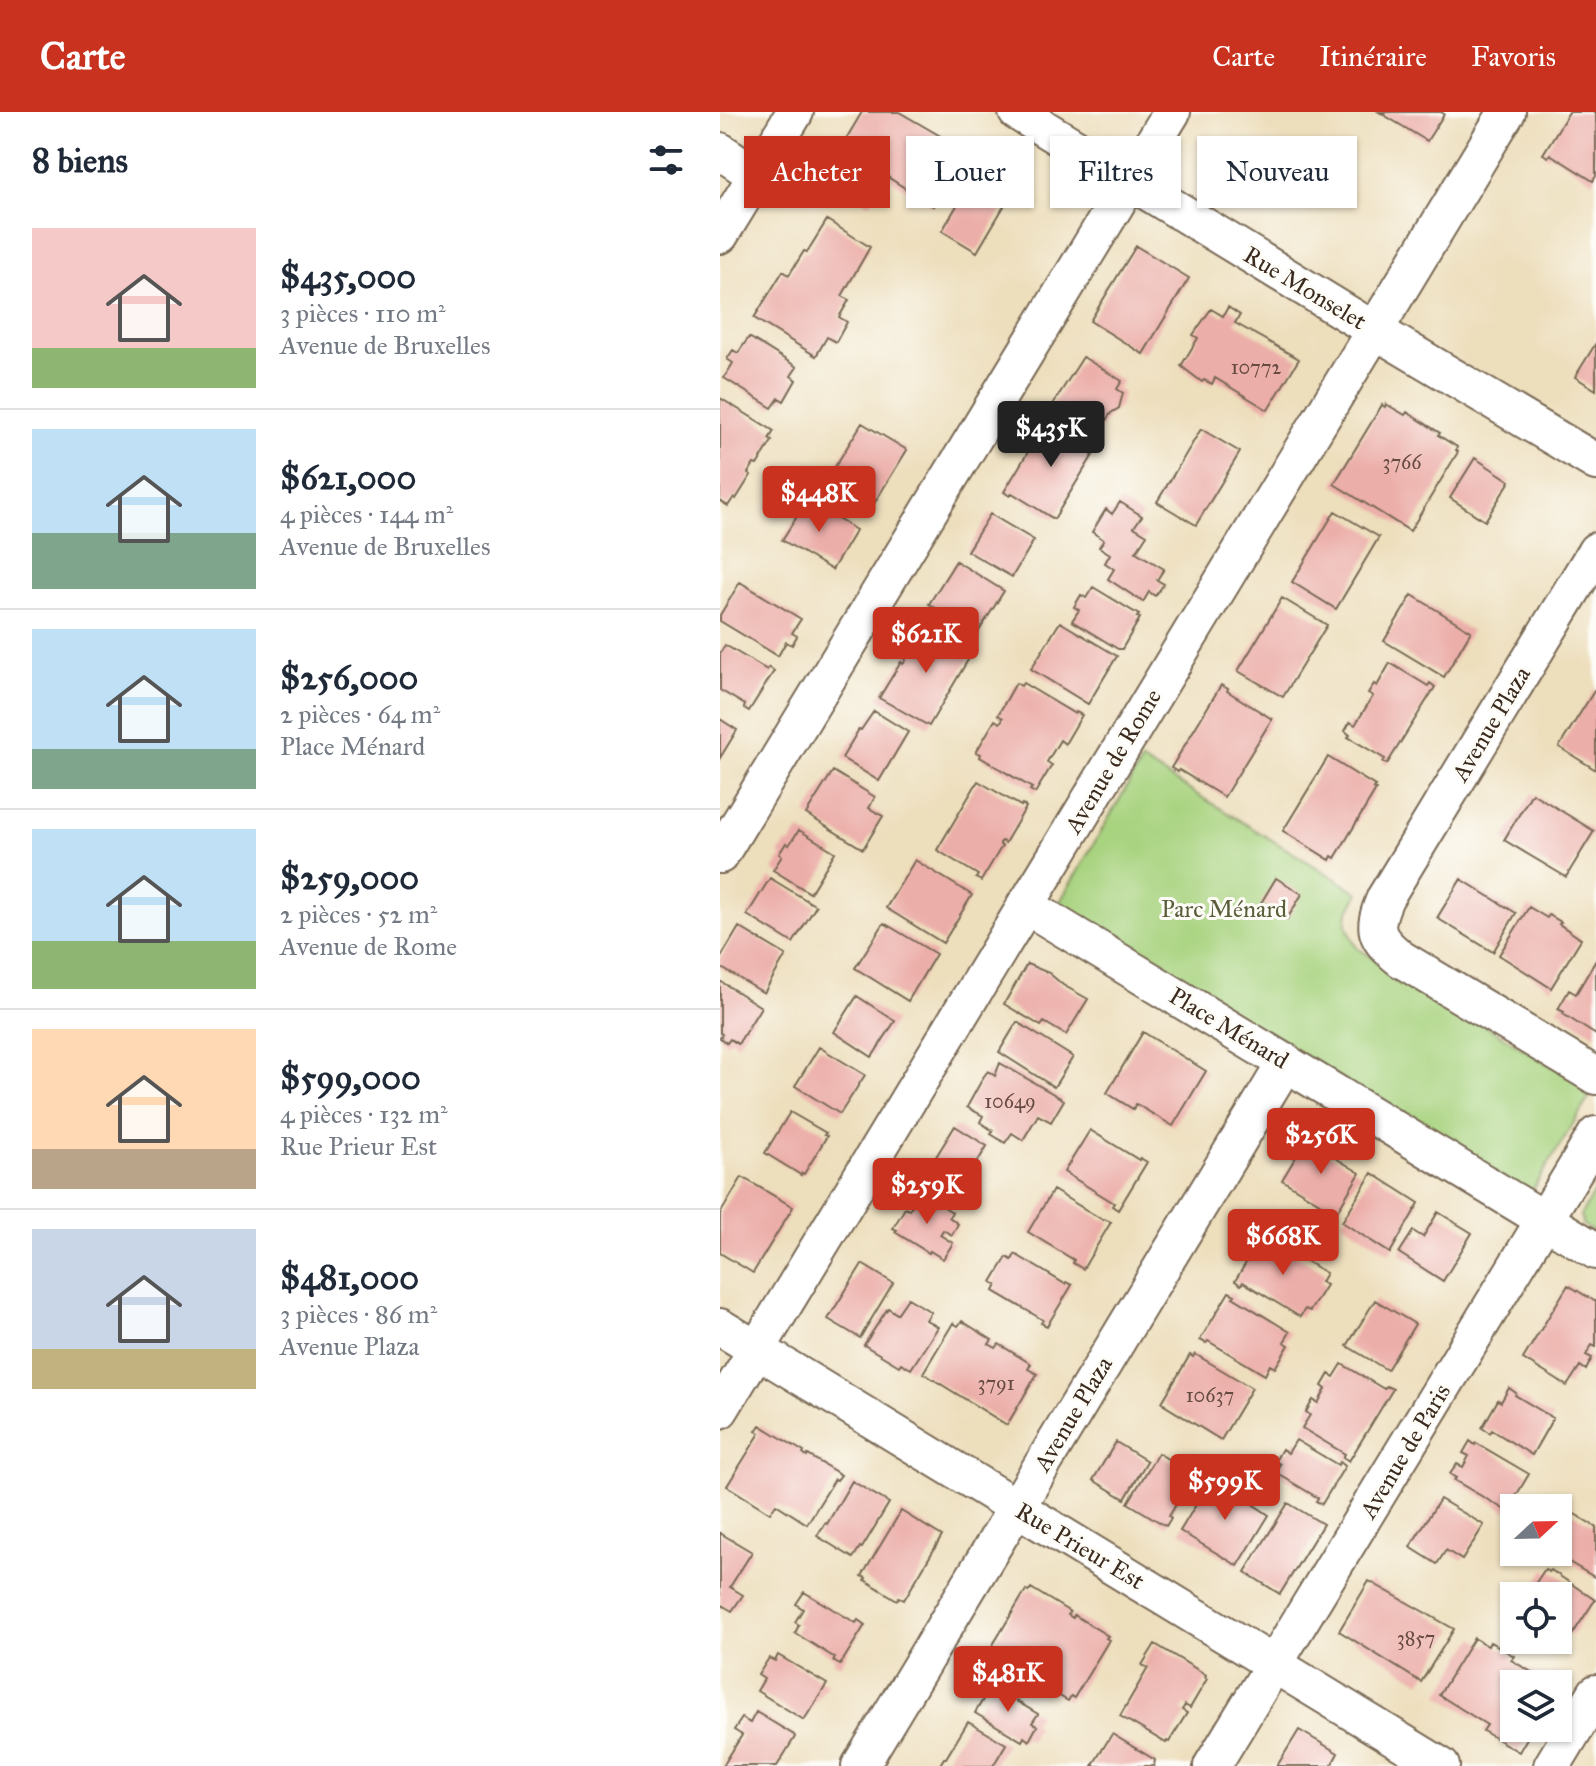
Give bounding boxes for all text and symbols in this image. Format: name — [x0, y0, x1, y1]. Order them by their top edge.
text: Carte — [40, 33, 125, 79]
text: Carte — [1212, 39, 1275, 74]
text: Itinéraire — [1319, 39, 1427, 74]
text: Favoris — [1471, 39, 1556, 74]
chip: Acheter — [744, 136, 890, 208]
chip: Louer — [906, 136, 1034, 208]
chip: Filtres — [1050, 136, 1181, 208]
chip: Nouveau — [1197, 136, 1357, 208]
icon: filters — [644, 138, 688, 182]
text: 8 biens — [32, 140, 128, 181]
street label: Rue Monselet — [1238, 240, 1372, 337]
text: $435,000 — [280, 256, 416, 297]
icon: home — [96, 260, 192, 356]
text: 3 pièces · 110 m² — [280, 297, 446, 329]
text: Avenue de Bruxelles — [280, 329, 490, 361]
house number: 10772 — [1231, 355, 1281, 379]
pin: $435K — [995, 401, 1107, 469]
text: $435K — [1015, 411, 1087, 443]
house number: 3766 — [1382, 450, 1422, 474]
text: $621,000 — [280, 457, 416, 498]
icon: home — [96, 461, 192, 557]
pin: $448K — [763, 466, 875, 534]
text: $448K — [781, 476, 857, 508]
text: 4 pièces · 144 m² — [280, 498, 453, 530]
text: Avenue de Bruxelles — [280, 530, 490, 562]
pin: $621K — [870, 607, 982, 675]
text: $621K — [891, 617, 961, 649]
text: $256,000 — [280, 657, 418, 698]
street label: Avenue Plaza — [1444, 660, 1537, 788]
icon: home — [96, 661, 192, 757]
street label: Avenue de Rome — [1058, 683, 1168, 840]
text: 2 pièces · 64 m² — [280, 698, 440, 730]
text: Place Ménard — [280, 730, 425, 762]
text: $259,000 — [280, 857, 419, 898]
icon: home — [96, 861, 192, 957]
park label: Parc Ménard — [1161, 894, 1287, 924]
text: 2 pièces · 52 m² — [280, 898, 437, 930]
text: Avenue de Rome — [280, 930, 457, 962]
street label: Place Ménard — [1164, 981, 1294, 1075]
text: $599,000 — [280, 1057, 421, 1098]
icon: home — [96, 1061, 192, 1157]
house number: 10649 — [984, 1089, 1036, 1113]
text: 4 pièces · 132 m² — [280, 1098, 448, 1130]
pin: $256K — [1265, 1108, 1377, 1176]
text: $256K — [1285, 1118, 1357, 1150]
text: Rue Prieur Est — [280, 1130, 437, 1162]
pin: $259K — [871, 1158, 983, 1226]
text: $259K — [891, 1168, 963, 1200]
pin: $668K — [1227, 1209, 1339, 1277]
text: $668K — [1246, 1219, 1320, 1251]
text: $481,000 — [280, 1257, 419, 1298]
icon: home — [96, 1261, 192, 1357]
text: 3 pièces · 86 m² — [280, 1298, 437, 1330]
text: Avenue Plaza — [280, 1330, 420, 1362]
street label: Avenue Plaza — [1026, 1350, 1119, 1478]
house number: 3791 — [977, 1371, 1015, 1395]
street label: Avenue de Paris — [1352, 1378, 1457, 1525]
house number: 10637 — [1186, 1383, 1234, 1407]
pin: $599K — [1169, 1454, 1281, 1522]
text: $599K — [1188, 1464, 1262, 1496]
north arrow — [1500, 1494, 1572, 1566]
map controls — [1500, 1494, 1572, 1742]
street label: Rue Prieur Est — [1010, 1496, 1150, 1596]
button: locate — [1500, 1582, 1572, 1654]
house number: 3857 — [1397, 1626, 1435, 1650]
pin: $481K — [952, 1646, 1064, 1714]
text: $481K — [972, 1656, 1044, 1688]
button: layers — [1500, 1670, 1572, 1742]

